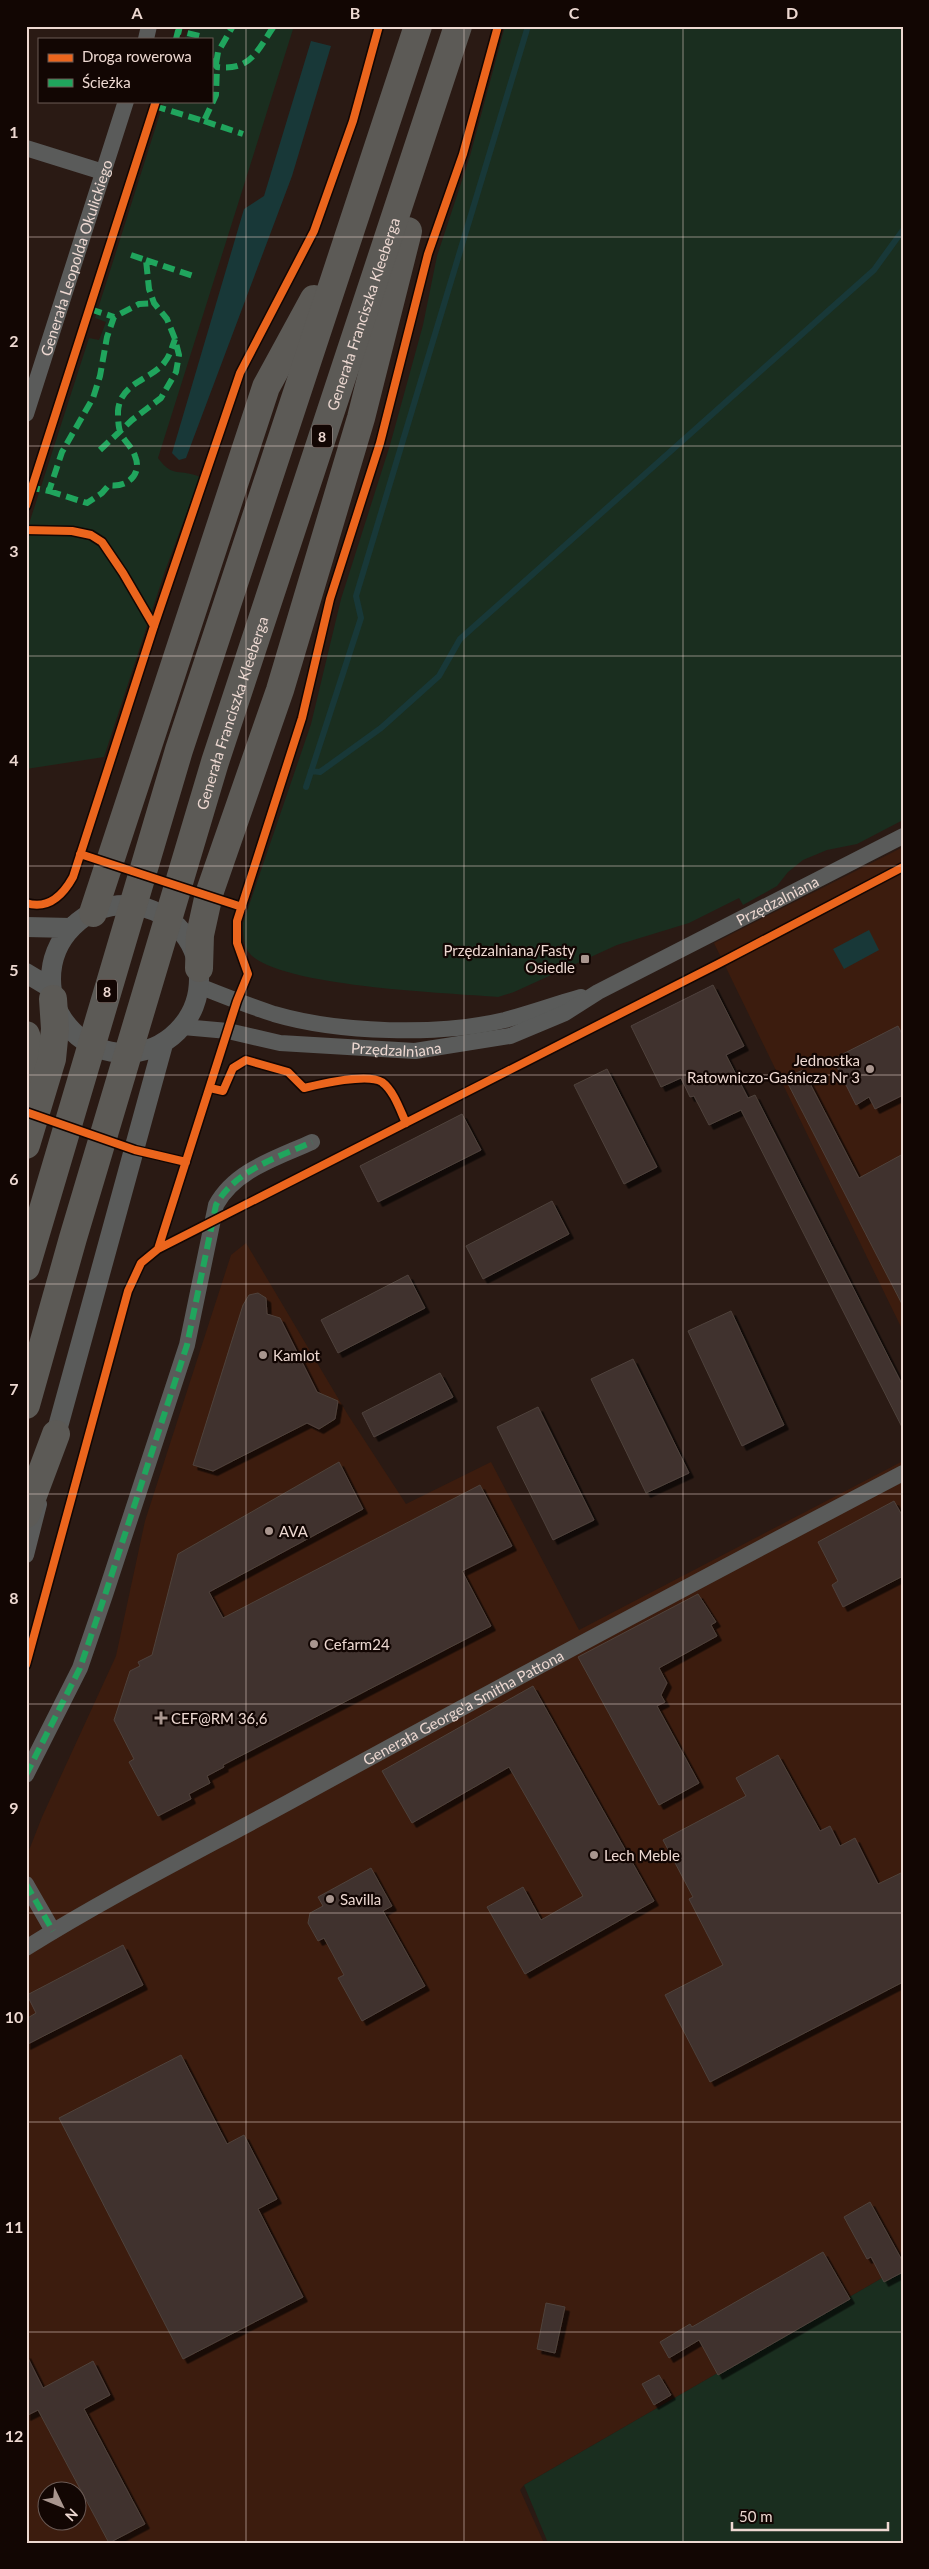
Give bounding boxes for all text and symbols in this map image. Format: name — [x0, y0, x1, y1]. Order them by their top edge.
text: A — [130, 3, 143, 22]
text: B — [350, 3, 360, 22]
text: C — [569, 3, 580, 22]
text: D — [786, 3, 798, 22]
legend — [38, 38, 212, 102]
text: Droga rowerowa — [82, 47, 192, 65]
text: Ścieżka — [82, 73, 131, 91]
text: 1 — [9, 122, 19, 141]
street label: Generała Leopolda Okulickiego — [36, 157, 116, 358]
street label: Generała Franciszka Kleeberga — [323, 215, 403, 413]
text: 2 — [9, 331, 19, 350]
road number: 8 — [312, 424, 332, 448]
text: 3 — [9, 541, 19, 560]
street label: Generała Franciszka Kleeberga — [192, 614, 271, 812]
text: 4 — [9, 750, 19, 769]
street label: Przędzalniana — [733, 872, 822, 929]
place label: Przędzalniana/Fasty Osiedle — [443, 941, 575, 976]
marker: Przędzalniana/Fasty Osiedle — [579, 953, 591, 965]
text: 5 — [9, 960, 19, 979]
road number: 8 — [97, 979, 117, 1002]
street label: Przędzalniana — [351, 1038, 443, 1060]
place label: Jednostka Ratowniczo-Gaśnicza Nr 3 — [687, 1051, 860, 1086]
marker: Jednostka Ratowniczo-Gaśnicza Nr 3 — [864, 1063, 876, 1075]
text: 6 — [9, 1169, 19, 1188]
place label: Kamlot — [273, 1346, 321, 1364]
marker: Kamlot — [257, 1349, 269, 1361]
text: 7 — [9, 1379, 19, 1398]
place label: AVA — [279, 1522, 309, 1540]
marker: AVA — [263, 1525, 275, 1537]
text: 8 — [9, 1588, 19, 1607]
place label: Cefarm24 — [324, 1635, 390, 1653]
marker: Cefarm24 — [308, 1638, 320, 1650]
street label: Generała George'a Smitha Pattona — [360, 1646, 567, 1769]
place label: CEF@RM 36,6 — [171, 1709, 268, 1727]
marker: CEF@RM 36,6 — [155, 1712, 167, 1724]
text: 9 — [9, 1798, 19, 1817]
place label: Lech Meble — [604, 1846, 680, 1864]
marker: Lech Meble — [588, 1849, 600, 1861]
place label: Savilla — [340, 1890, 381, 1908]
marker: Savilla — [324, 1893, 336, 1905]
text: 10 — [5, 2007, 23, 2026]
text: 11 — [5, 2217, 23, 2236]
text: 12 — [5, 2426, 23, 2445]
north arrow — [38, 2482, 88, 2532]
scale bar — [732, 2499, 888, 2531]
text: N — [62, 2505, 82, 2525]
text: 50 m — [739, 2507, 773, 2525]

